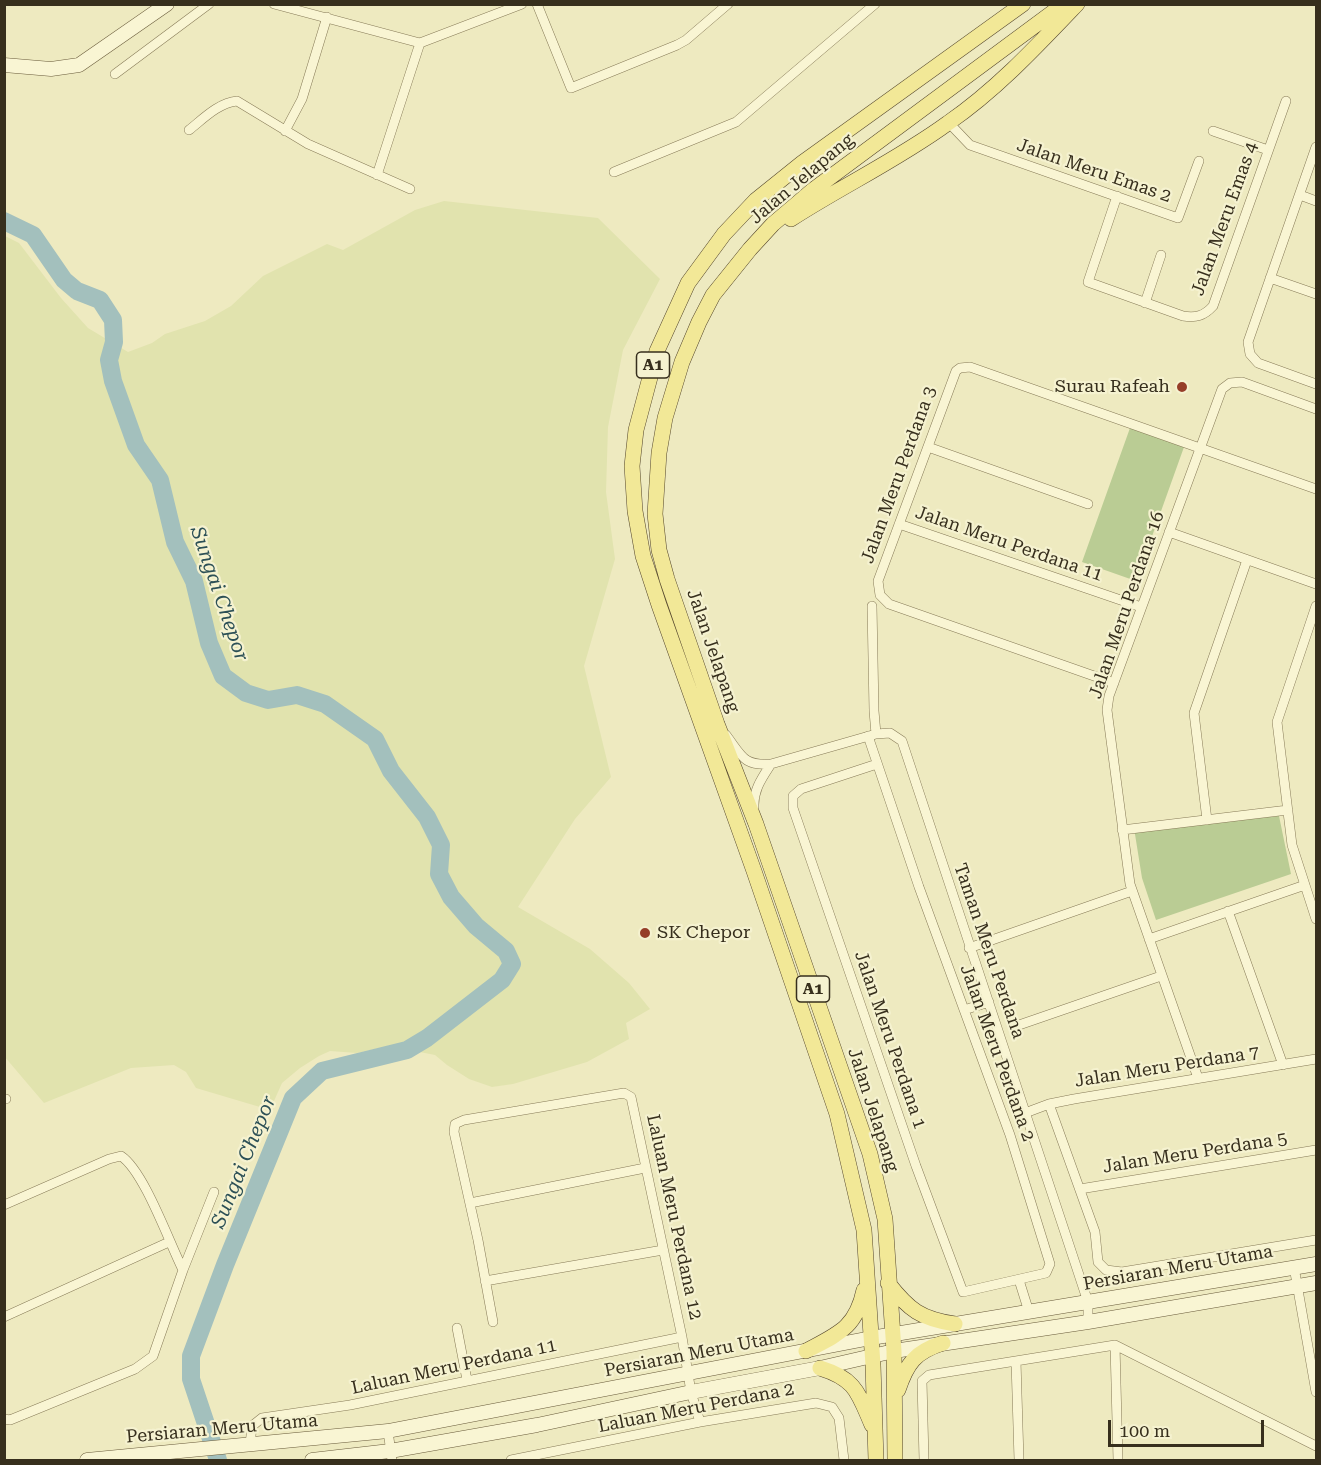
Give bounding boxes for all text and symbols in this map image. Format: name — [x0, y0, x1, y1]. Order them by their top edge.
street label: Jalan Jelapang — [746, 129, 858, 229]
street label: Jalan Meru Emas 2 — [1014, 134, 1174, 208]
street label: Jalan Meru Emas 4 — [1187, 139, 1263, 299]
road number: A1 — [636, 352, 670, 378]
place label: Surau Rafeah — [1055, 376, 1170, 398]
marker: Surau Rafeah — [1175, 380, 1189, 394]
street label: Jalan Meru Perdana 3 — [857, 384, 941, 566]
street label: Jalan Meru Perdana 11 — [913, 502, 1105, 586]
street label: Jalan Meru Perdana 16 — [1085, 509, 1169, 701]
water label: Sungai Chepor — [185, 524, 253, 664]
street label: Jalan Jelapang — [682, 586, 744, 716]
street label: Taman Meru Perdana — [949, 861, 1029, 1041]
place label: SK Chepor — [657, 922, 751, 944]
marker: SK Chepor — [638, 926, 652, 940]
street label: Jalan Meru Perdana 1 — [849, 948, 931, 1132]
street label: Jalan Meru Perdana 2 — [955, 962, 1039, 1144]
road number: A1 — [796, 976, 830, 1002]
street label: Jalan Meru Perdana 7 — [1073, 1042, 1261, 1092]
street label: Jalan Jelapang — [843, 1045, 903, 1175]
water label: Sungai Chepor — [206, 1092, 282, 1232]
street label: Laluan Meru Perdana 12 — [642, 1112, 706, 1322]
street label: Jalan Meru Perdana 5 — [1101, 1128, 1289, 1178]
street label: Persiaran Meru Utama — [1081, 1241, 1275, 1295]
street label: Persiaran Meru Utama — [602, 1324, 796, 1382]
street label: Laluan Meru Perdana 11 — [349, 1335, 559, 1399]
street label: Laluan Meru Perdana 2 — [596, 1378, 796, 1438]
scale bar — [1111, 1408, 1267, 1446]
street label: Persiaran Meru Utama — [125, 1410, 319, 1448]
text: 100 m — [1119, 1420, 1170, 1441]

